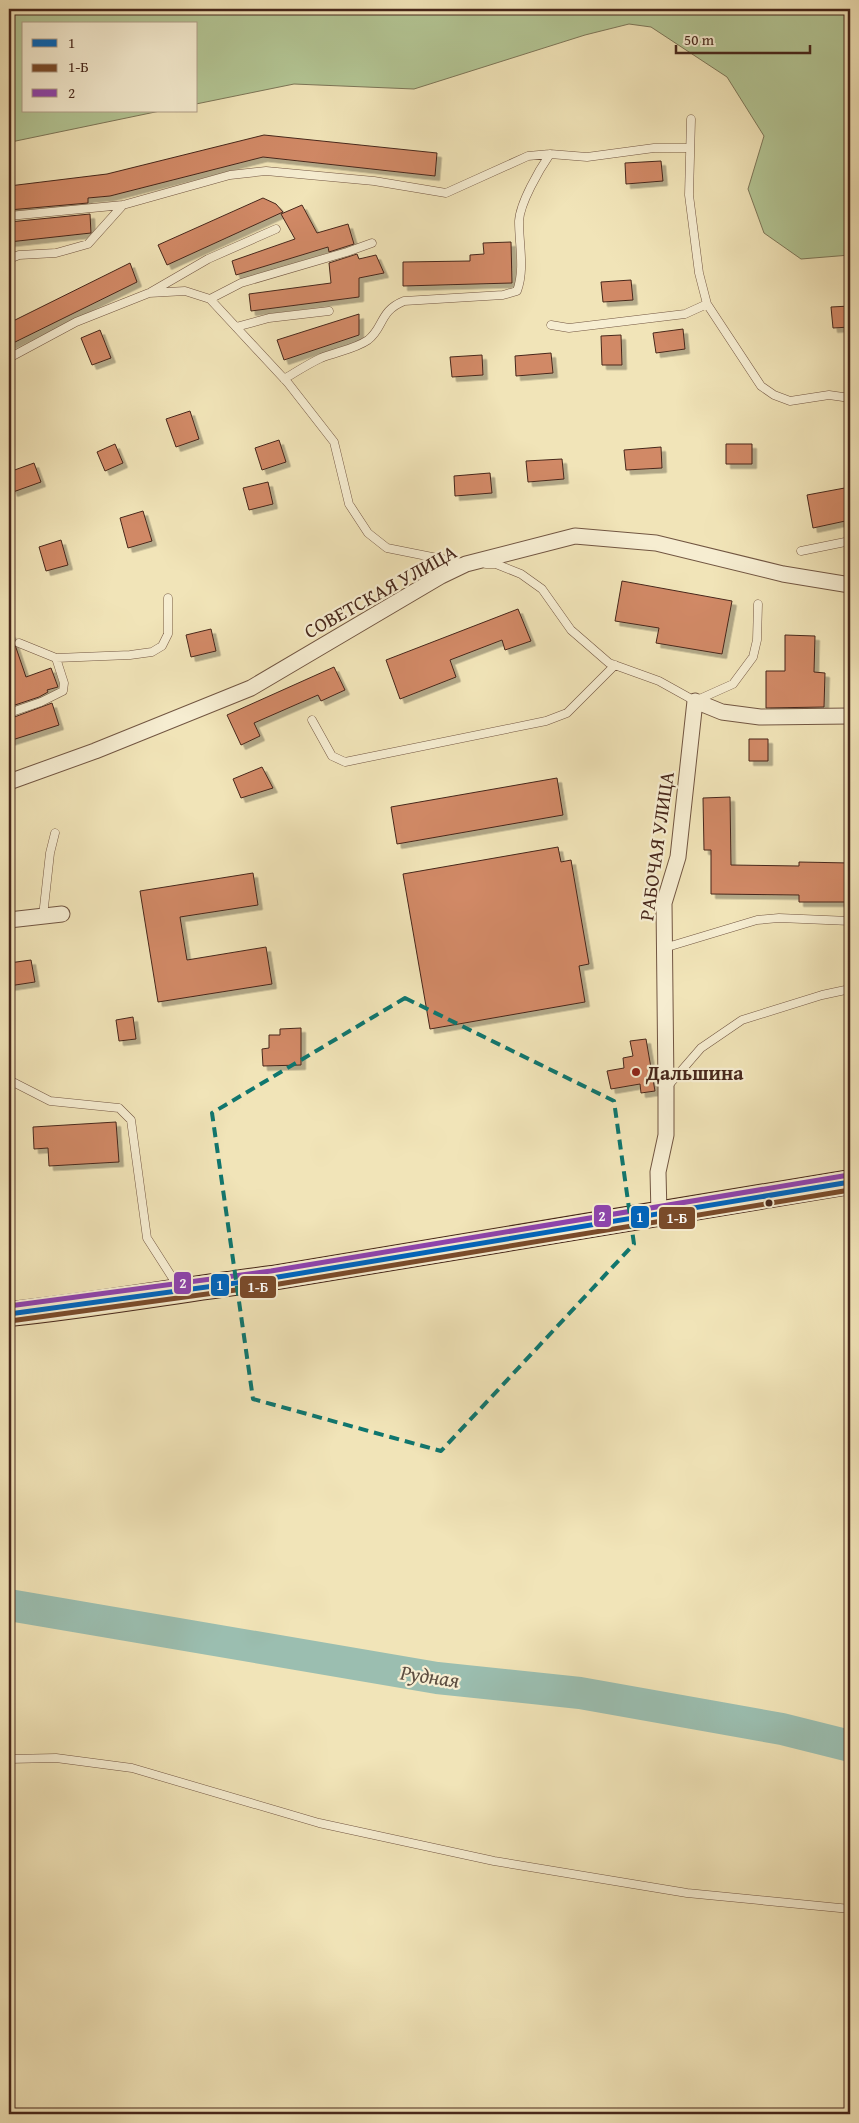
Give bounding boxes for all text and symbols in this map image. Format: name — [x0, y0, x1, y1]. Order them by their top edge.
legend — [22, 22, 198, 112]
scale bar — [676, 22, 810, 54]
text: 50 m — [684, 29, 715, 50]
text: 1 — [68, 32, 75, 53]
text: 1-Б — [68, 56, 89, 77]
text: 2 — [68, 82, 75, 103]
street label: СОВЕТСКАЯ УЛИЦА — [298, 537, 462, 645]
street label: РАБОЧАЯ УЛИЦА — [631, 770, 681, 922]
place label: Дальшина — [645, 1058, 744, 1087]
marker: Дальшина — [630, 1066, 642, 1078]
unlabelled marker — [764, 1198, 774, 1208]
line badge: 2 — [593, 1204, 612, 1228]
line badge: 1 — [630, 1205, 650, 1229]
text: 2 — [598, 1206, 606, 1226]
line badge: 1-Б — [658, 1206, 696, 1230]
text: 1 — [636, 1207, 644, 1227]
text: 1-Б — [667, 1208, 687, 1228]
line badge: 2 — [173, 1271, 192, 1295]
text: 2 — [179, 1273, 187, 1293]
line badge: 1 — [210, 1273, 230, 1297]
text: 1 — [216, 1275, 224, 1295]
line badge: 1-Б — [239, 1275, 277, 1299]
text: 1-Б — [248, 1277, 268, 1297]
water label: Рудная — [397, 1656, 462, 1696]

